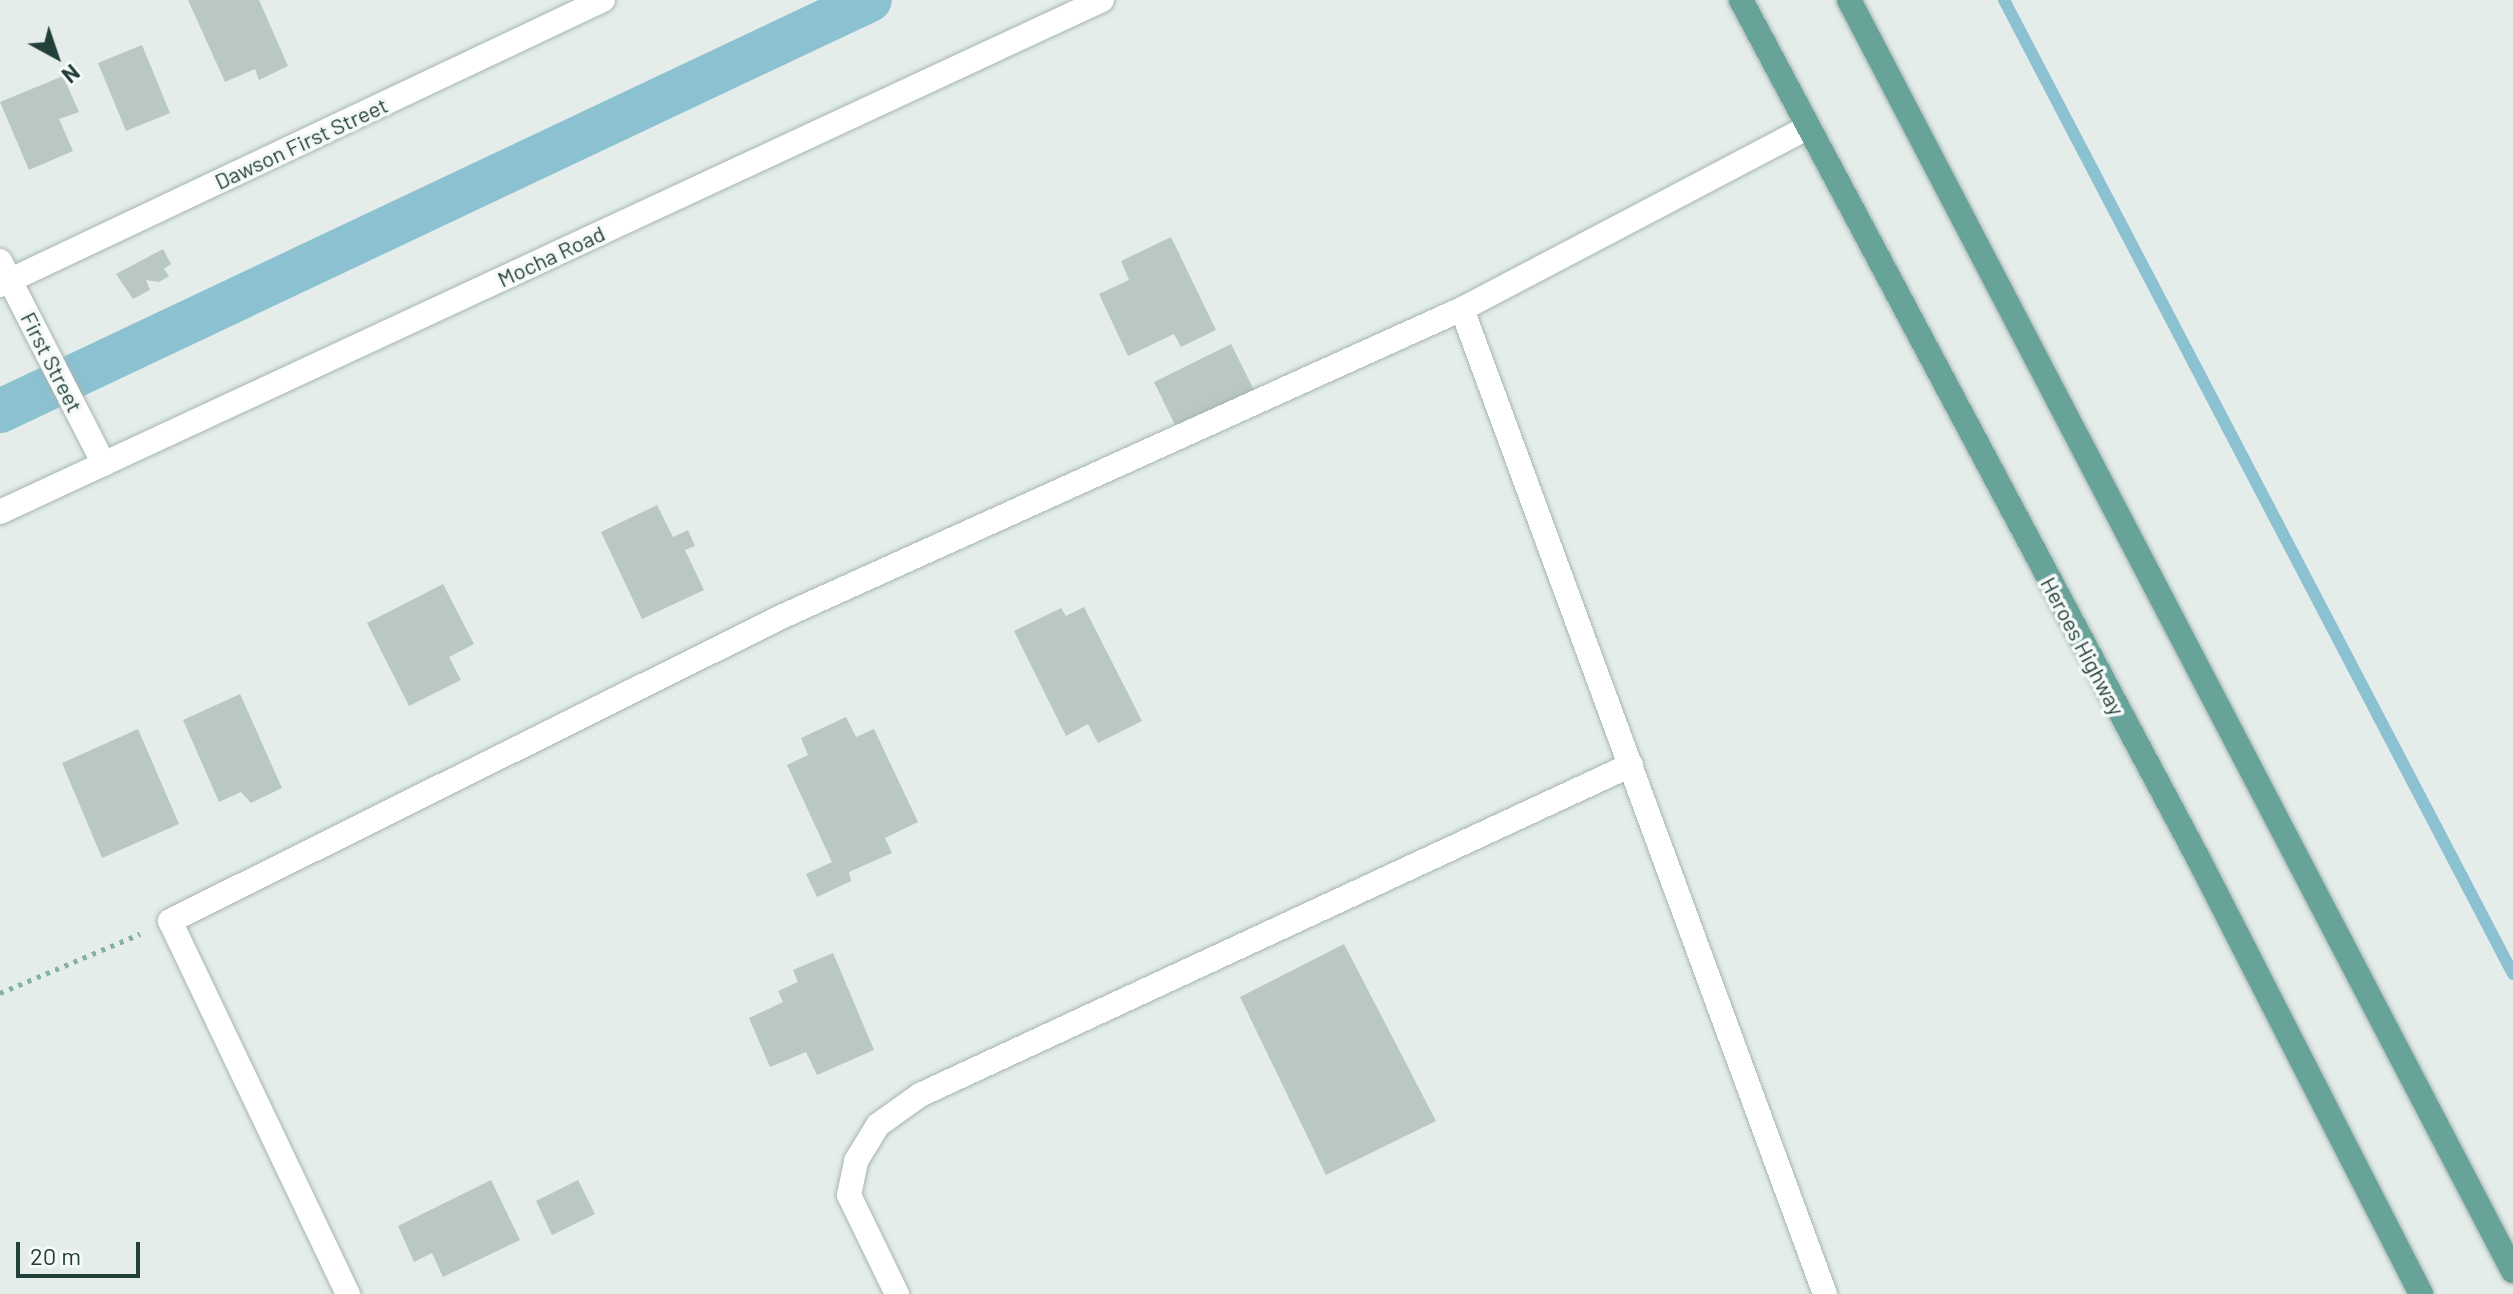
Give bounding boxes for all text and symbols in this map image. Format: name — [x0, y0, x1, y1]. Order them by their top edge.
north arrow — [16, 16, 96, 96]
text: N — [57, 60, 85, 89]
street label: Dawson First Street — [210, 91, 392, 195]
street label: Mocha Road — [493, 220, 609, 292]
street label: First Street — [15, 307, 89, 417]
street label: Heroes Highway — [2035, 572, 2131, 720]
scale bar — [20, 1226, 144, 1276]
text: 20 m — [30, 1241, 81, 1270]

